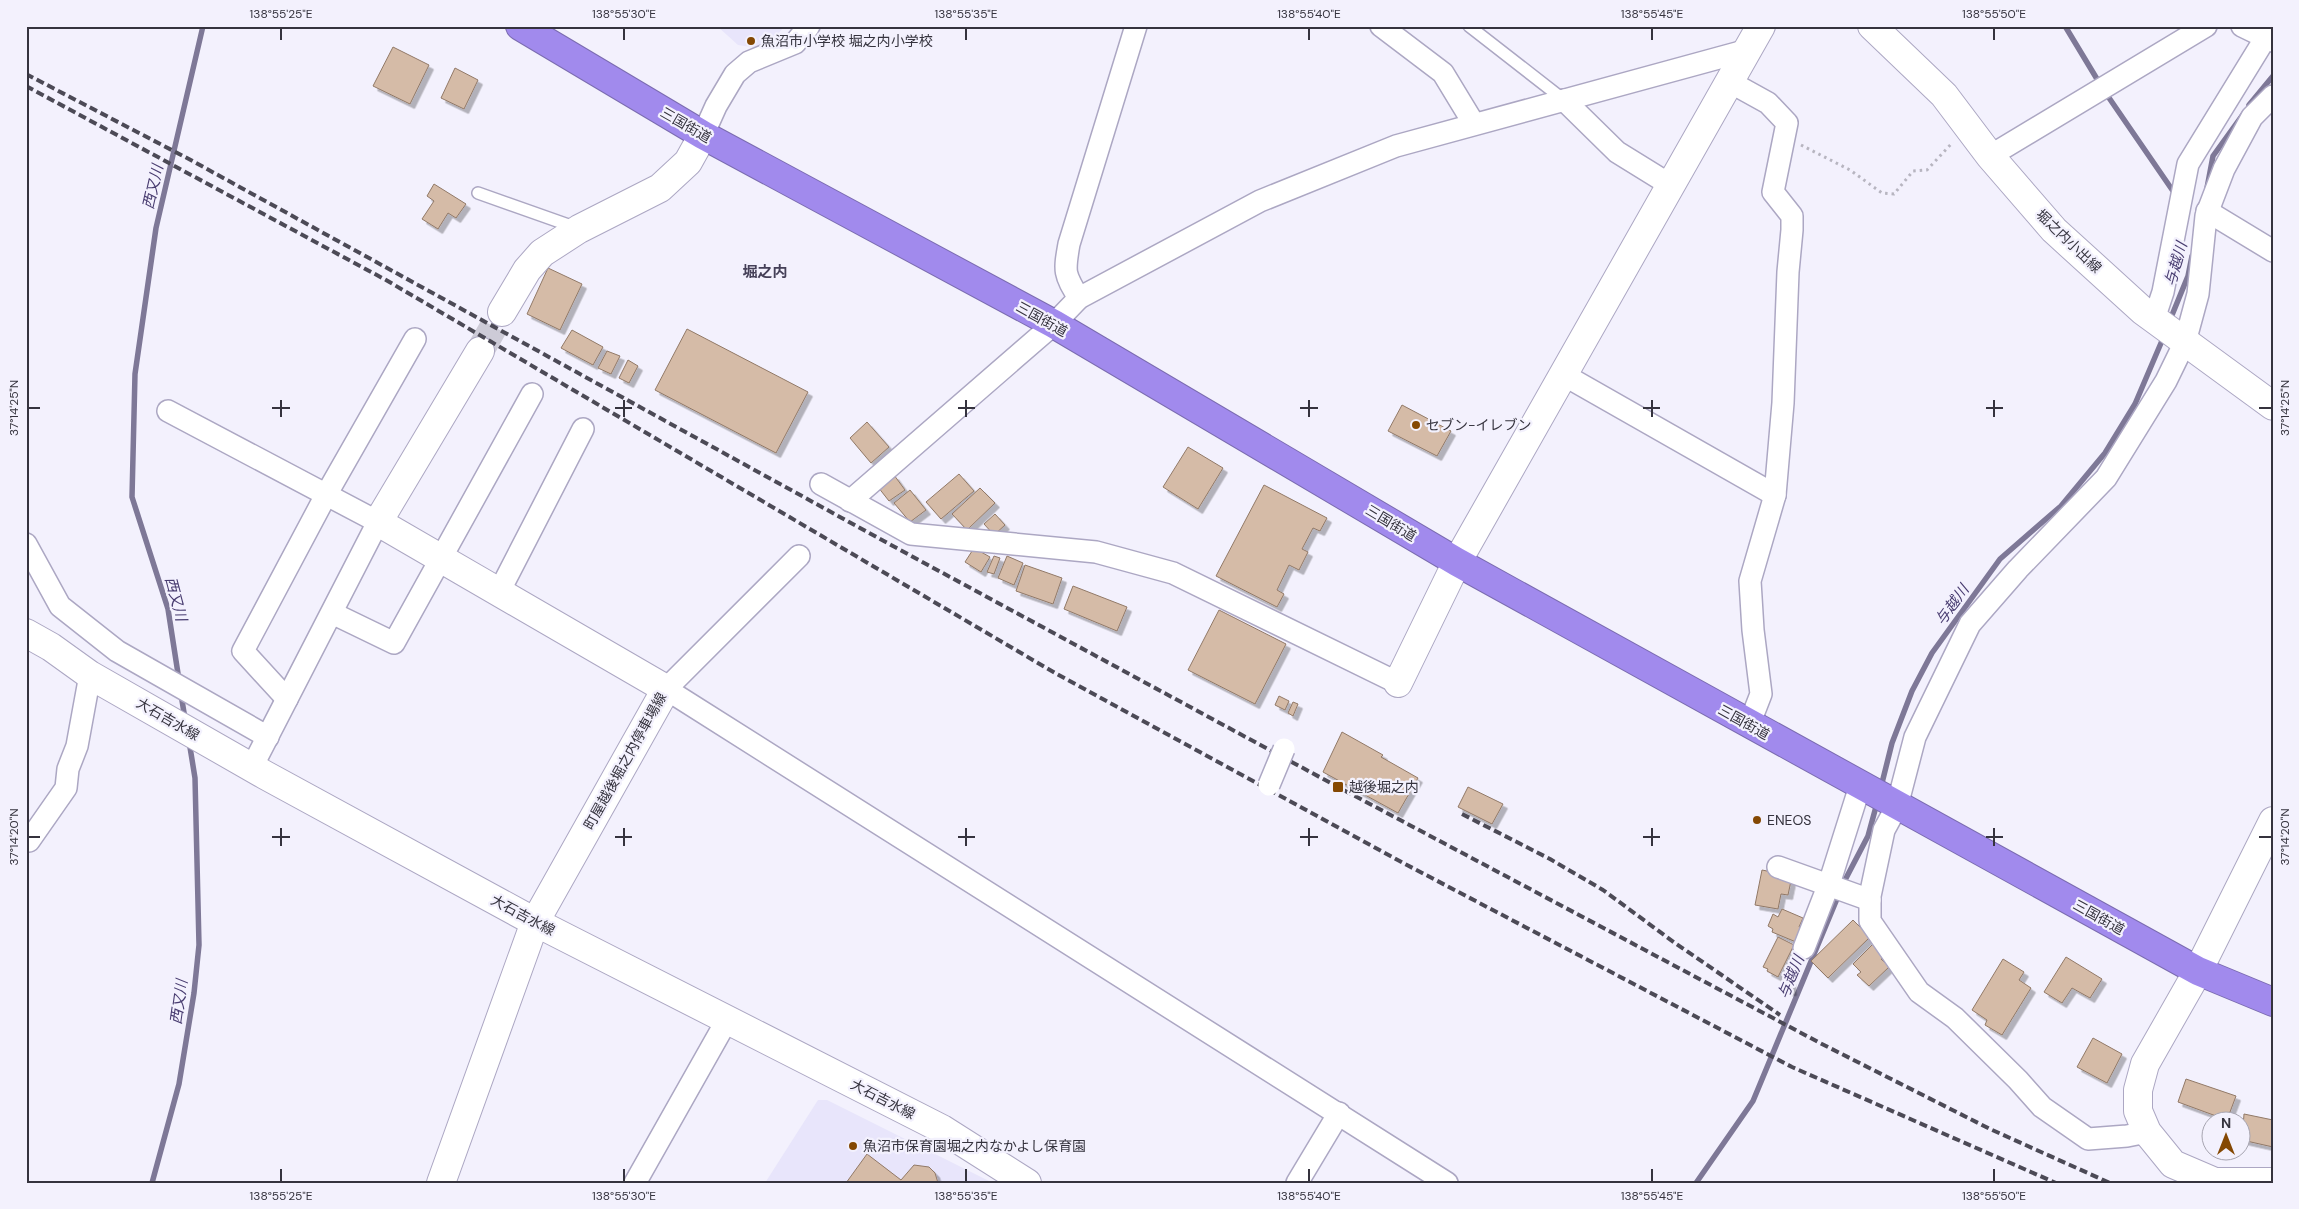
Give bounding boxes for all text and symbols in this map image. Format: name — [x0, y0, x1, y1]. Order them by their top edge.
text: 138°55'25"E — [250, 6, 313, 22]
text: 138°55'30"E — [592, 6, 656, 22]
text: 138°55'35"E — [934, 6, 998, 22]
text: 138°55'40"E — [1277, 6, 1341, 22]
text: 138°55'45"E — [1621, 6, 1684, 22]
text: 138°55'50"E — [1962, 6, 2026, 22]
place label: 魚沼市小学校 堀之内小学校 — [761, 32, 933, 50]
marker: 魚沼市小学校 堀之内小学校 — [745, 35, 757, 47]
street label: 三国街道 — [657, 103, 715, 147]
water label: 西又川 — [138, 161, 168, 211]
street label: 堀之内小出線 — [2033, 205, 2105, 277]
water label: 与越川 — [2160, 238, 2192, 288]
district label: 堀之内 — [742, 262, 788, 282]
street label: 三国街道 — [1013, 298, 1071, 340]
text: 37°14'25"N — [6, 380, 22, 436]
text: 37°14'25"N — [2277, 380, 2293, 436]
place label: セブン-イレブン — [1426, 416, 1532, 434]
marker: セブン-イレブン — [1410, 419, 1422, 431]
street label: 三国街道 — [1362, 501, 1420, 545]
water label: 西又川 — [161, 575, 192, 625]
water label: 与越川 — [1931, 579, 1974, 629]
street label: 町屋越後堀之内停車場線 — [580, 689, 670, 833]
street label: 大石吉水線 — [133, 694, 203, 744]
street label: 三国街道 — [1715, 701, 1773, 743]
place label: 越後堀之内 — [1349, 778, 1419, 796]
marker: 越後堀之内 — [1331, 780, 1345, 794]
text: 37°14'20"N — [6, 808, 22, 866]
text: 37°14'20"N — [2277, 808, 2293, 866]
place label: ENEOS — [1767, 811, 1811, 829]
marker: ENEOS — [1751, 814, 1763, 826]
street label: 大石吉水線 — [488, 891, 558, 939]
street label: 三国街道 — [2070, 896, 2128, 938]
water label: 与越川 — [1773, 951, 1809, 1002]
water label: 西又川 — [166, 976, 192, 1026]
street label: 大石吉水線 — [848, 1075, 918, 1123]
north arrow — [2202, 1112, 2252, 1162]
text: N — [2221, 1114, 2231, 1132]
place label: 魚沼市保育園堀之内なかよし保育園 — [863, 1137, 1086, 1155]
marker: 魚沼市保育園堀之内なかよし保育園 — [847, 1140, 859, 1152]
text: 138°55'25"E — [250, 1188, 313, 1204]
text: 138°55'30"E — [592, 1188, 656, 1204]
text: 138°55'35"E — [934, 1188, 998, 1204]
text: 138°55'40"E — [1277, 1188, 1341, 1204]
text: 138°55'45"E — [1621, 1188, 1684, 1204]
text: 138°55'50"E — [1962, 1188, 2026, 1204]

